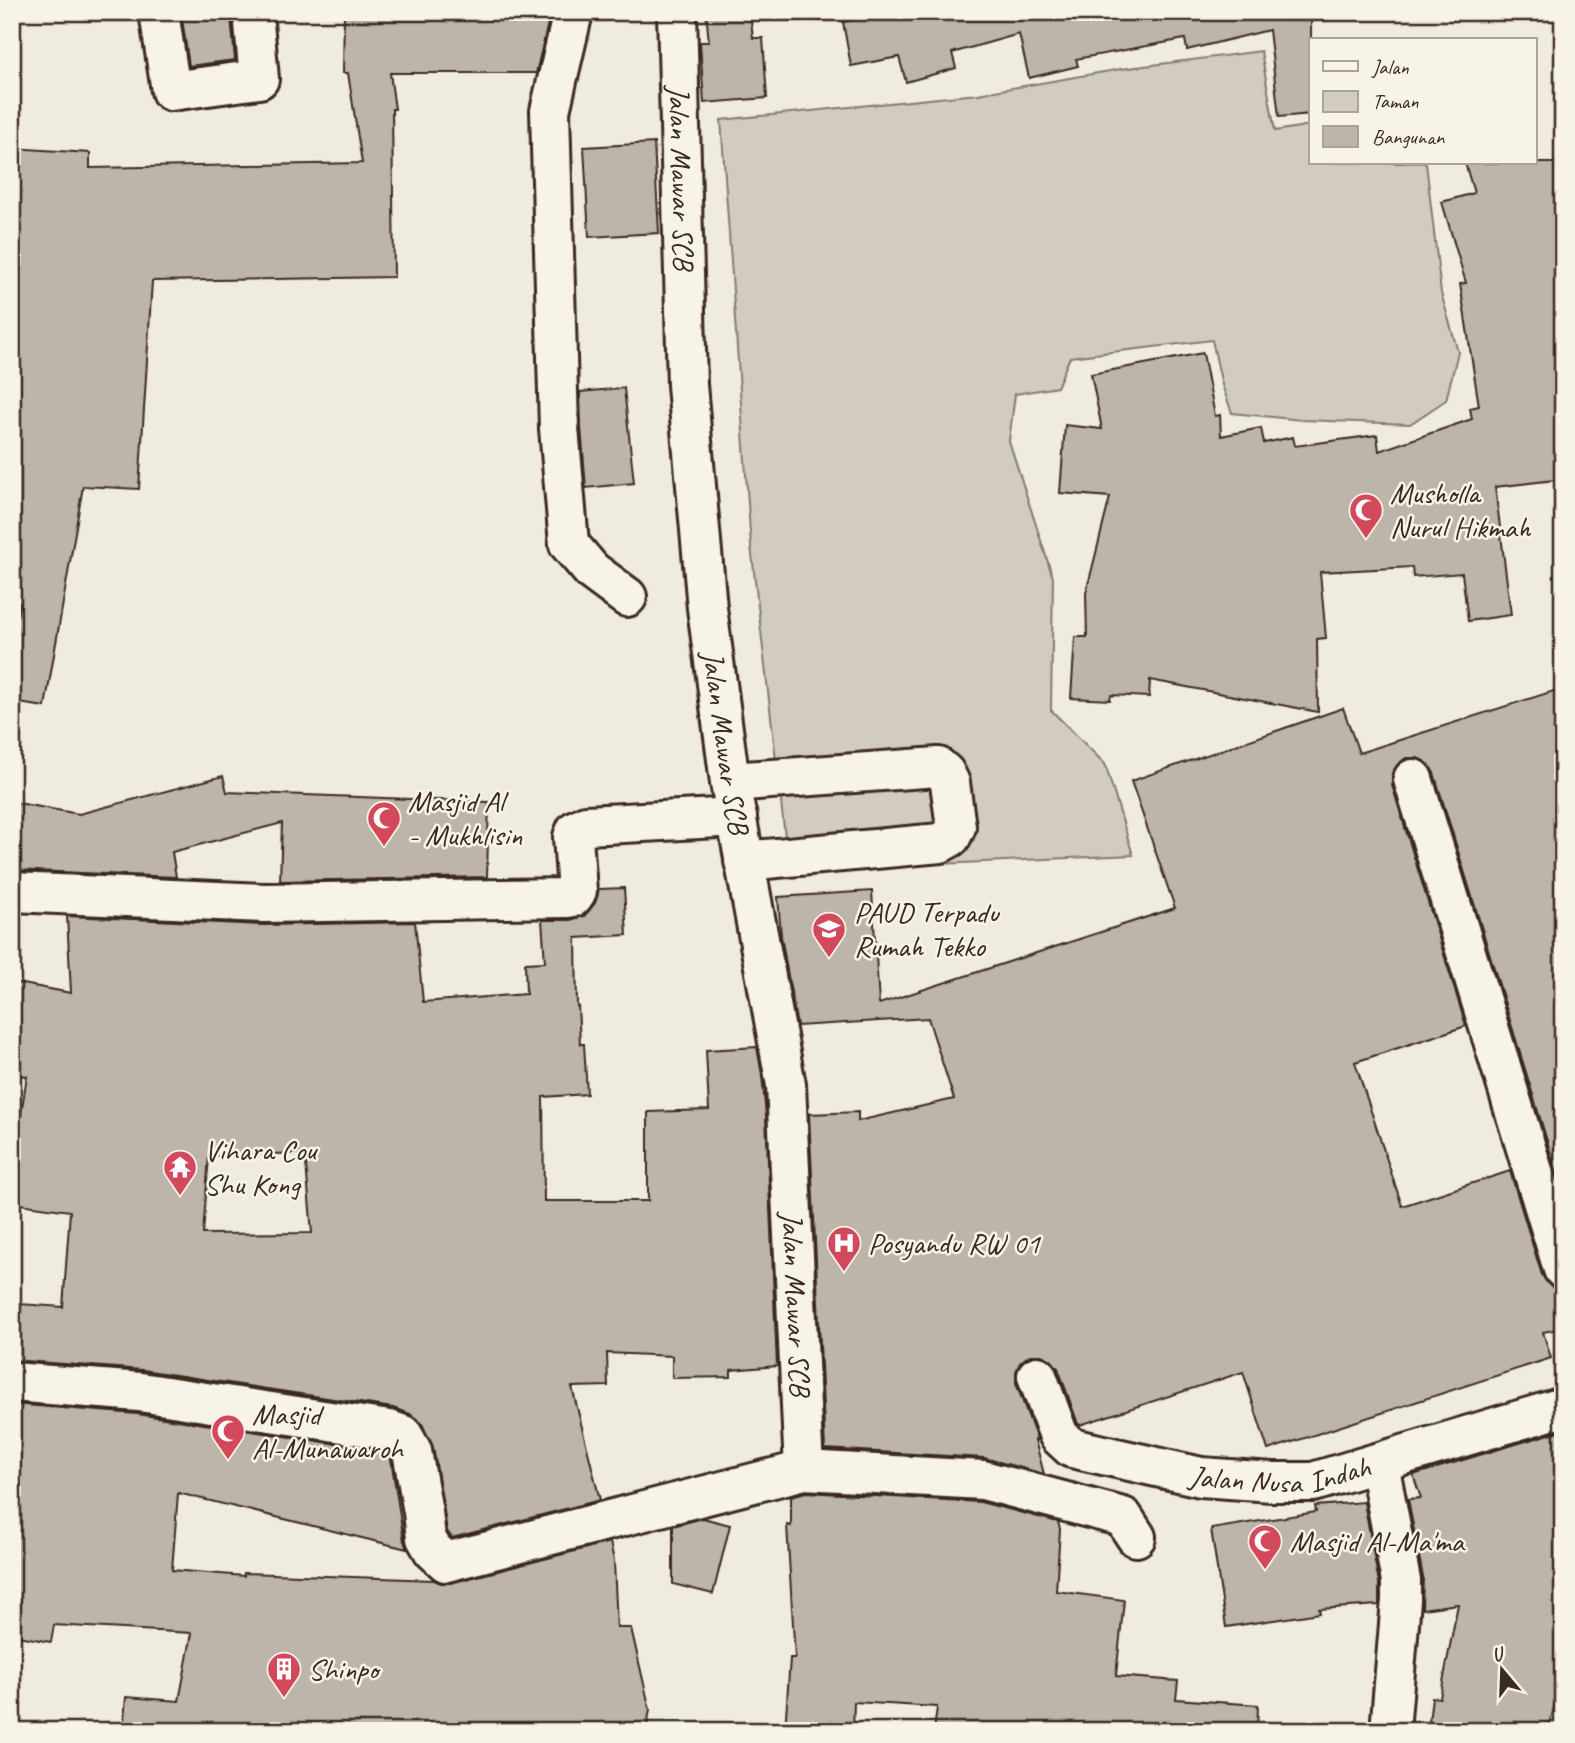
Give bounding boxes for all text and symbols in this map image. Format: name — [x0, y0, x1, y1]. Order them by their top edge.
legend — [1309, 38, 1536, 164]
text: Jalan — [1371, 54, 1409, 80]
street label: Jalan Mawar SCB — [660, 83, 703, 273]
text: Taman — [1372, 88, 1419, 114]
text: Bangunan — [1372, 124, 1445, 150]
place label: Musholla Nurul Hikmah — [1390, 474, 1532, 546]
mosque icon: Musholla Nurul Hikmah — [1347, 491, 1385, 540]
street label: Jalan Mawar SCB — [694, 647, 759, 840]
place label: Masjid Al - Mukhlisin — [408, 782, 523, 854]
mosque icon: Masjid Al - Mukhlisin — [365, 799, 403, 848]
place label: PAUD Terpadu Rumah Tekko — [854, 893, 1001, 965]
school or university icon: PAUD Terpadu Rumah Tekko — [810, 910, 848, 959]
place label: Vihara Cou Shu Kong — [204, 1131, 318, 1203]
temple icon: Vihara Cou Shu Kong — [161, 1148, 199, 1197]
street label: Jalan Mawar SCB — [773, 1209, 820, 1400]
hospital icon: Posyandu RW 01 — [825, 1224, 863, 1273]
place label: Posyandu RW 01 — [868, 1224, 1041, 1262]
place label: Masjid Al-Munawaroh — [252, 1395, 405, 1467]
mosque icon: Masjid Al-Munawaroh — [209, 1412, 247, 1461]
street label: Jalan Nusa Indah — [1185, 1447, 1375, 1501]
mosque icon: Masjid Al-Ma'ma — [1246, 1522, 1284, 1571]
place label: Masjid Al-Ma'ma — [1290, 1522, 1466, 1560]
north arrow — [1466, 1634, 1536, 1704]
text: U — [1489, 1641, 1509, 1668]
building icon: Shinpo — [265, 1650, 303, 1699]
place label: Shinpo — [308, 1650, 382, 1688]

